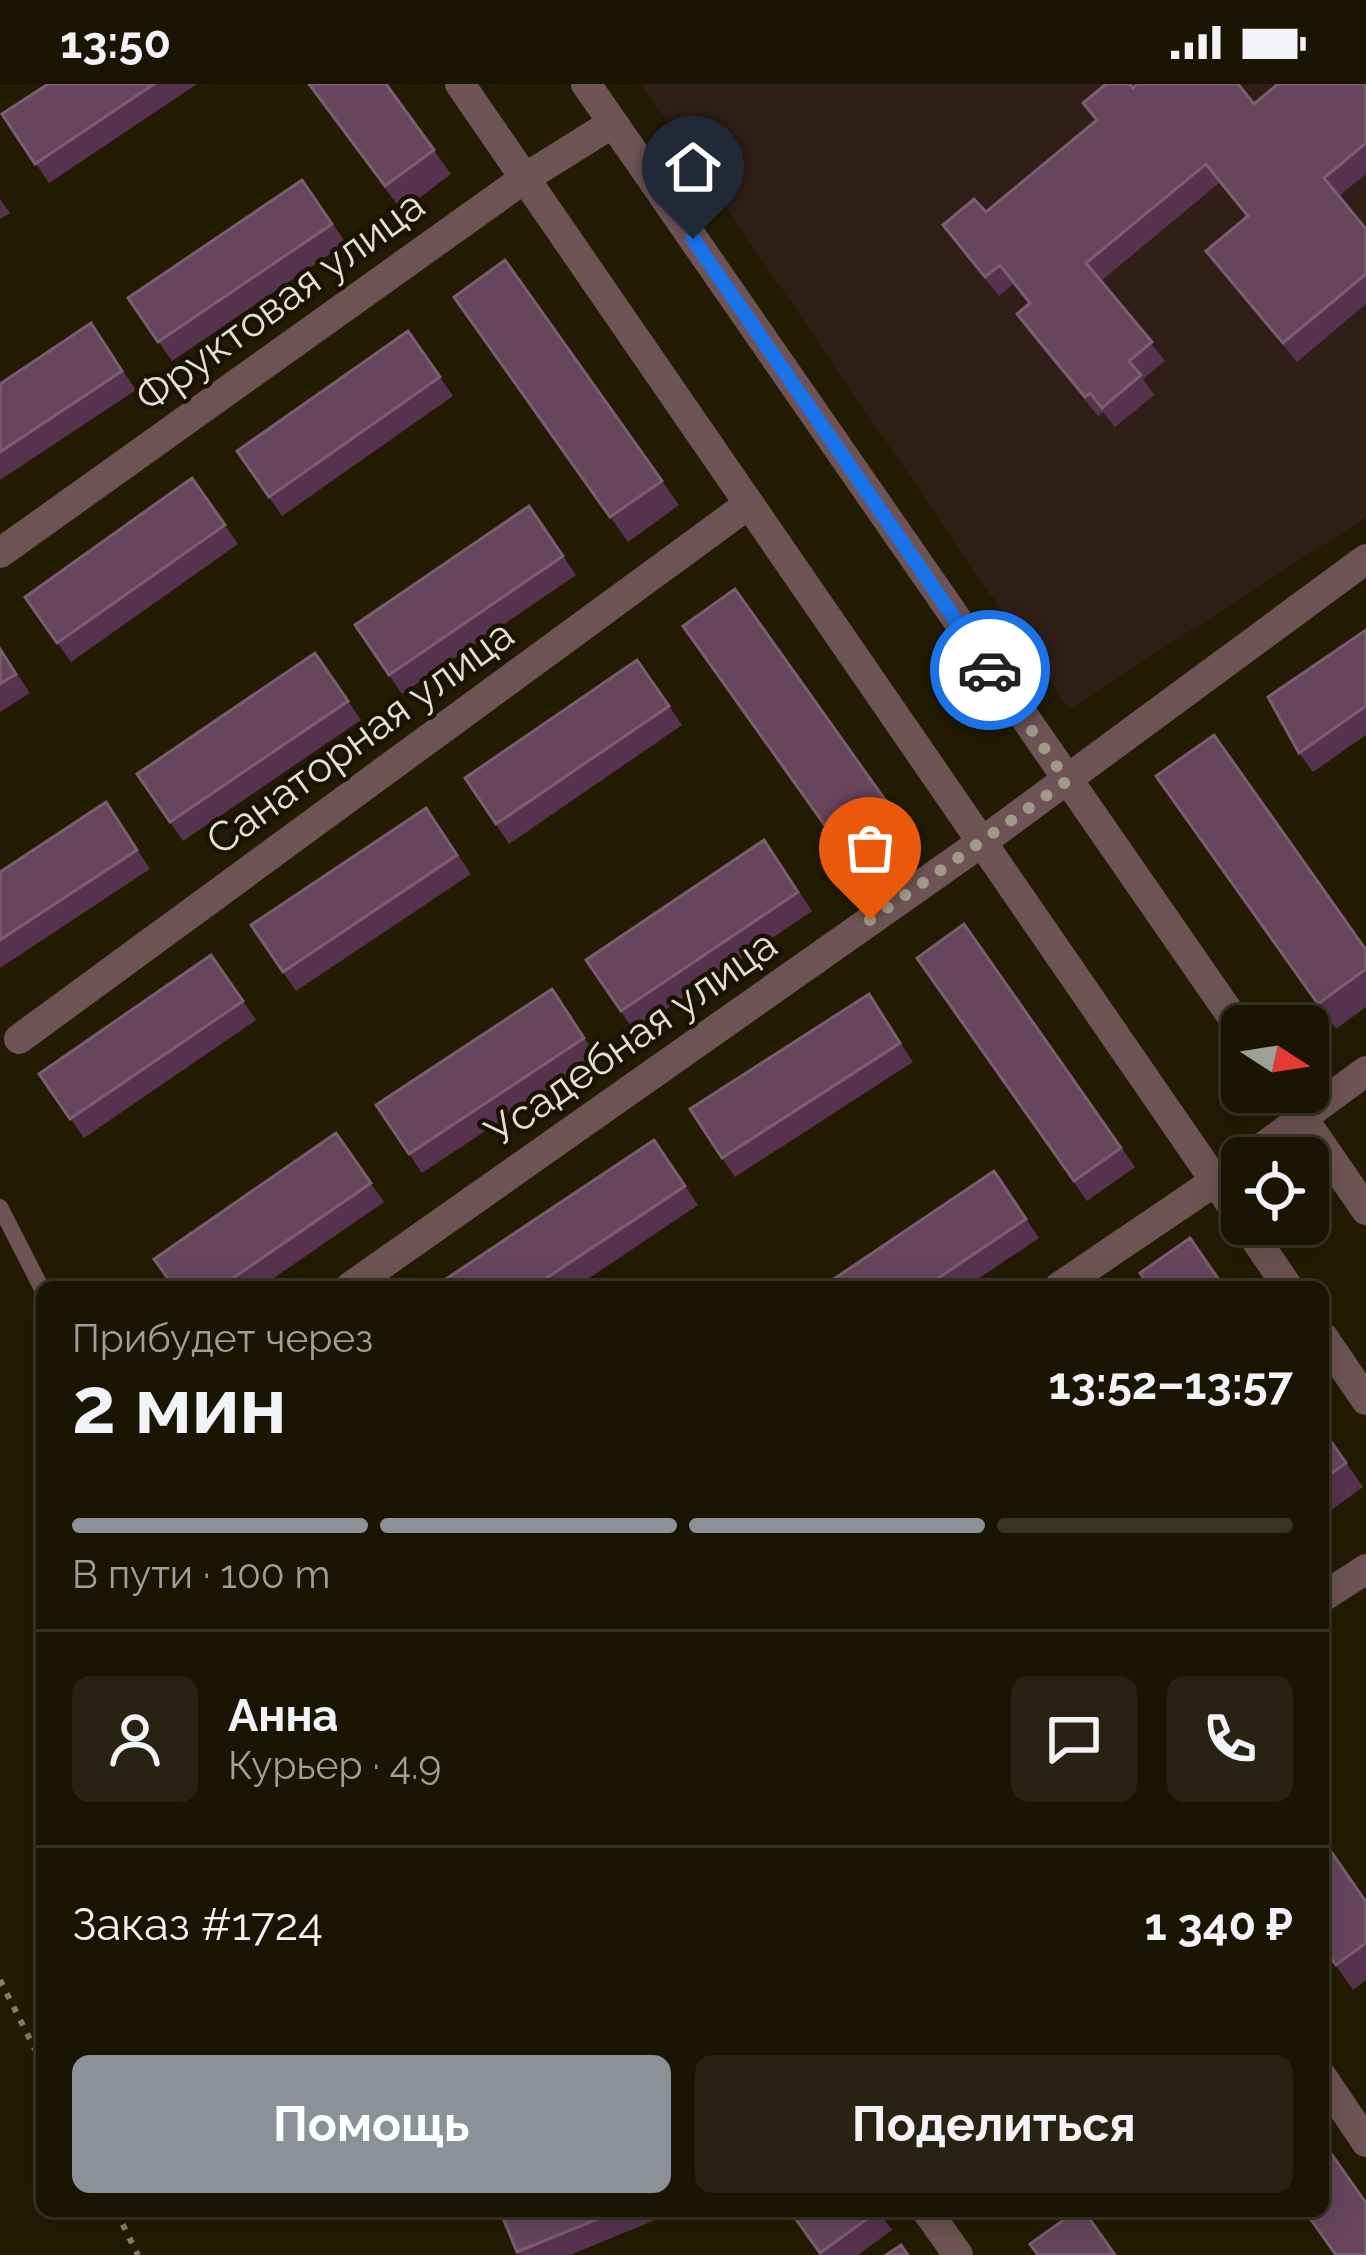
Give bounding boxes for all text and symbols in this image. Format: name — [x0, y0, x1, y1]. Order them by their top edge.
text: 13:50 — [60, 16, 171, 69]
pin — [642, 116, 744, 239]
icon: home — [660, 134, 726, 200]
street label: Фруктовая улица — [126, 180, 434, 422]
street label: Санаторная улица — [197, 609, 523, 865]
courier — [930, 610, 1050, 730]
icon: car — [957, 637, 1023, 703]
pin — [819, 797, 921, 920]
icon: bag — [837, 815, 903, 881]
street label: Усадебная улица — [476, 919, 786, 1157]
north arrow — [1221, 1005, 1329, 1113]
map controls — [1221, 1005, 1329, 1245]
button: locate — [1221, 1137, 1329, 1245]
text: Прибудет через — [72, 1315, 373, 1361]
text: 13:52–13:57 — [1048, 1357, 1293, 1410]
text: 2 мин — [72, 1360, 287, 1451]
text: В пути · 100 m — [72, 1551, 330, 1597]
button: person — [72, 1676, 198, 1802]
button: chat — [1011, 1676, 1137, 1802]
button: phone — [1167, 1676, 1293, 1802]
text: Анна — [228, 1689, 338, 1742]
text: Курьер · 4.9 — [228, 1742, 441, 1788]
text: Заказ #1724 — [72, 1898, 323, 1951]
text: 1 340 ₽ — [1145, 1898, 1293, 1951]
button: Помощь — [72, 2055, 671, 2193]
button: Поделиться — [695, 2055, 1293, 2193]

